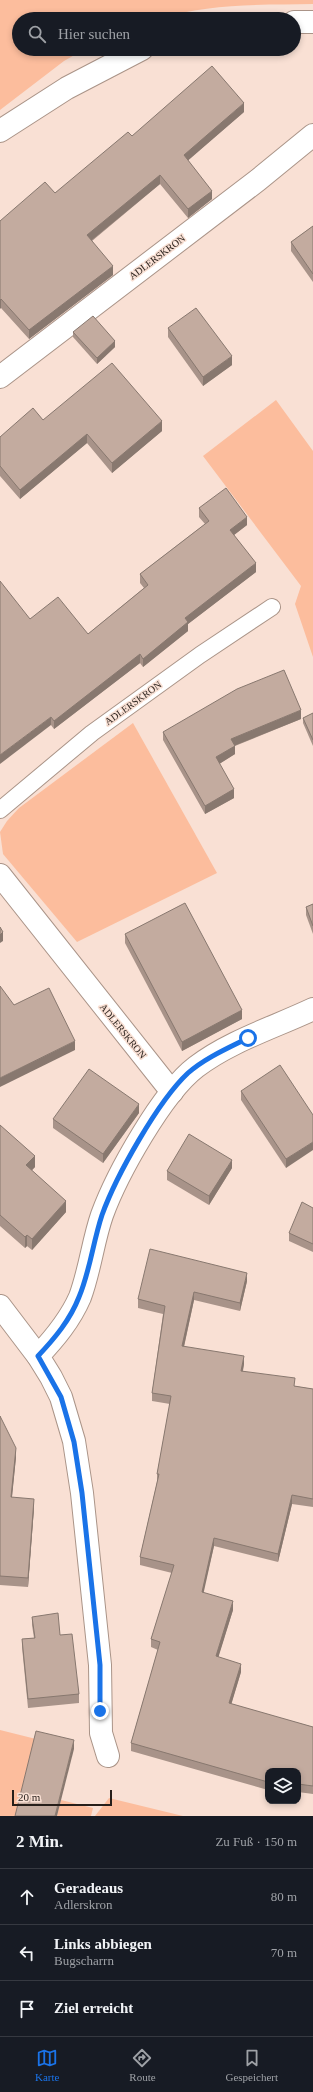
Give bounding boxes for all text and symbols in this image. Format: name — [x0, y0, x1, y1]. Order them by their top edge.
search box — [12, 12, 301, 56]
icon: search — [26, 23, 48, 45]
text: Hier suchen — [58, 26, 130, 42]
street label: ADLERSKRON — [127, 232, 187, 282]
street label: ADLERSKRON — [103, 679, 163, 727]
street label: ADLERSKRON — [98, 1001, 148, 1061]
route start — [239, 1029, 257, 1047]
route end — [91, 1702, 109, 1720]
map controls — [265, 1768, 301, 1804]
button: layers — [265, 1768, 301, 1804]
scale bar — [12, 1788, 112, 1807]
text: 20 m — [18, 1791, 40, 1803]
text: 2 Min. — [16, 1832, 63, 1851]
text: Zu Fuß · 150 m — [215, 1834, 297, 1849]
text: Geradeaus — [54, 1880, 123, 1896]
icon: ahead — [16, 1886, 38, 1908]
text: 80 m — [271, 1889, 297, 1904]
text: Adlerskron — [54, 1897, 113, 1912]
text: Links abbiegen — [54, 1936, 152, 1952]
icon: left — [16, 1942, 38, 1964]
text: 70 m — [271, 1945, 297, 1960]
text: Bugscharrn — [54, 1953, 114, 1968]
icon: arrive — [16, 1998, 38, 2020]
text: Ziel erreicht — [54, 2000, 133, 2016]
tab: Karte — [35, 2047, 59, 2083]
tab: Route — [129, 2047, 156, 2083]
tab: Gespeichert — [225, 2047, 278, 2083]

